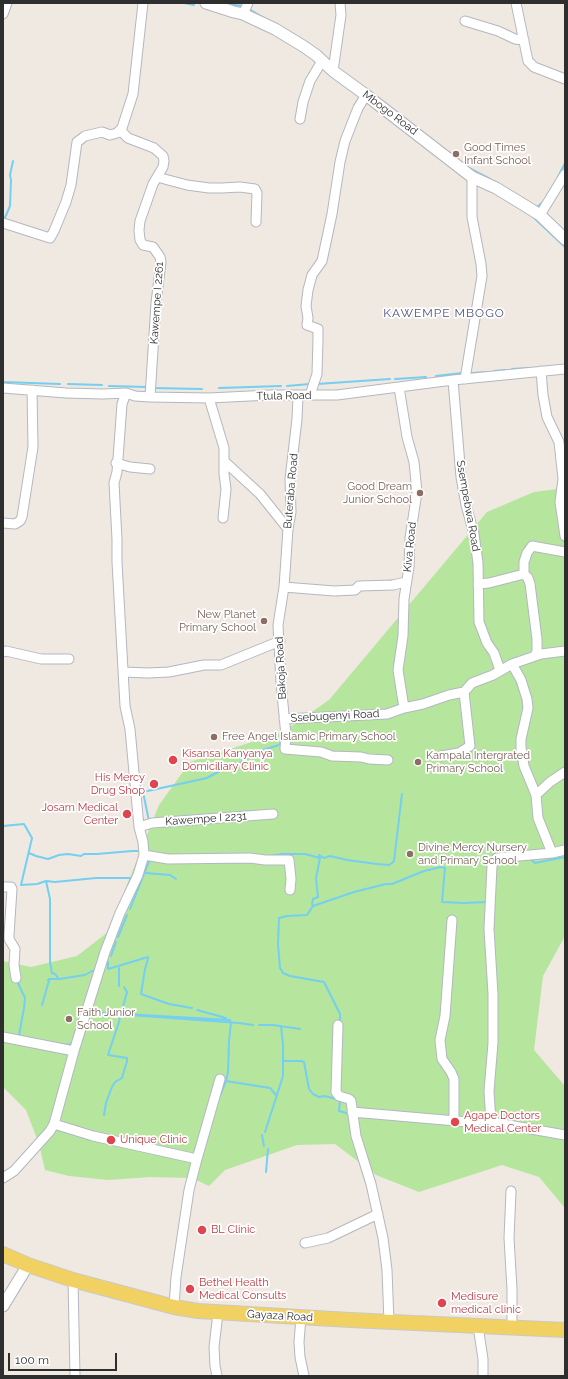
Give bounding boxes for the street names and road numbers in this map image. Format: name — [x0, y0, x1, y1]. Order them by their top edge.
street label: Mbogo Road — [360, 88, 420, 138]
street label: Kawempe I 2261 — [148, 261, 166, 345]
street label: Ttula Road — [256, 389, 312, 403]
street label: Buteraba Road — [281, 453, 301, 529]
street label: Ssempebwa Road — [453, 459, 483, 553]
street label: Kiva Road — [401, 521, 419, 573]
street label: Bakoja Road — [273, 636, 289, 700]
street label: Ssebugenyi Road — [290, 707, 380, 725]
street label: Kawempe I 2231 — [165, 810, 247, 828]
street label: Gayaza Road — [247, 1308, 313, 1324]

